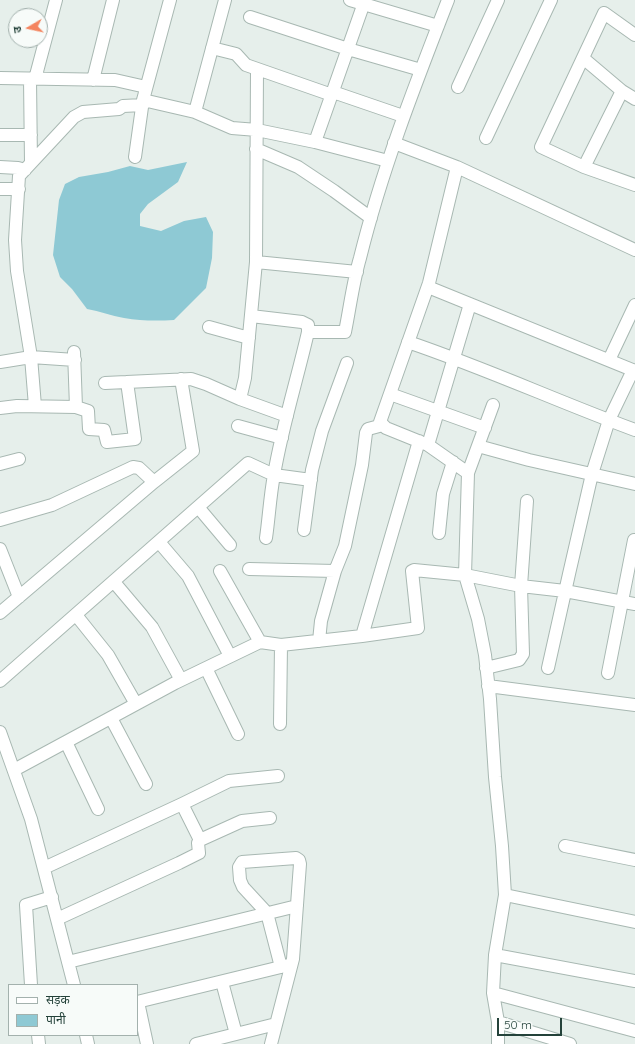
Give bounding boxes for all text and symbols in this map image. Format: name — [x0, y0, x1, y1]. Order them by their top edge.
north arrow — [8, 8, 48, 48]
text: उ — [10, 25, 25, 34]
legend — [8, 984, 138, 1036]
text: सड़क — [46, 992, 70, 1007]
scale bar — [499, 1010, 564, 1036]
text: पानी — [46, 1012, 66, 1027]
text: 50 m — [504, 1017, 532, 1032]

